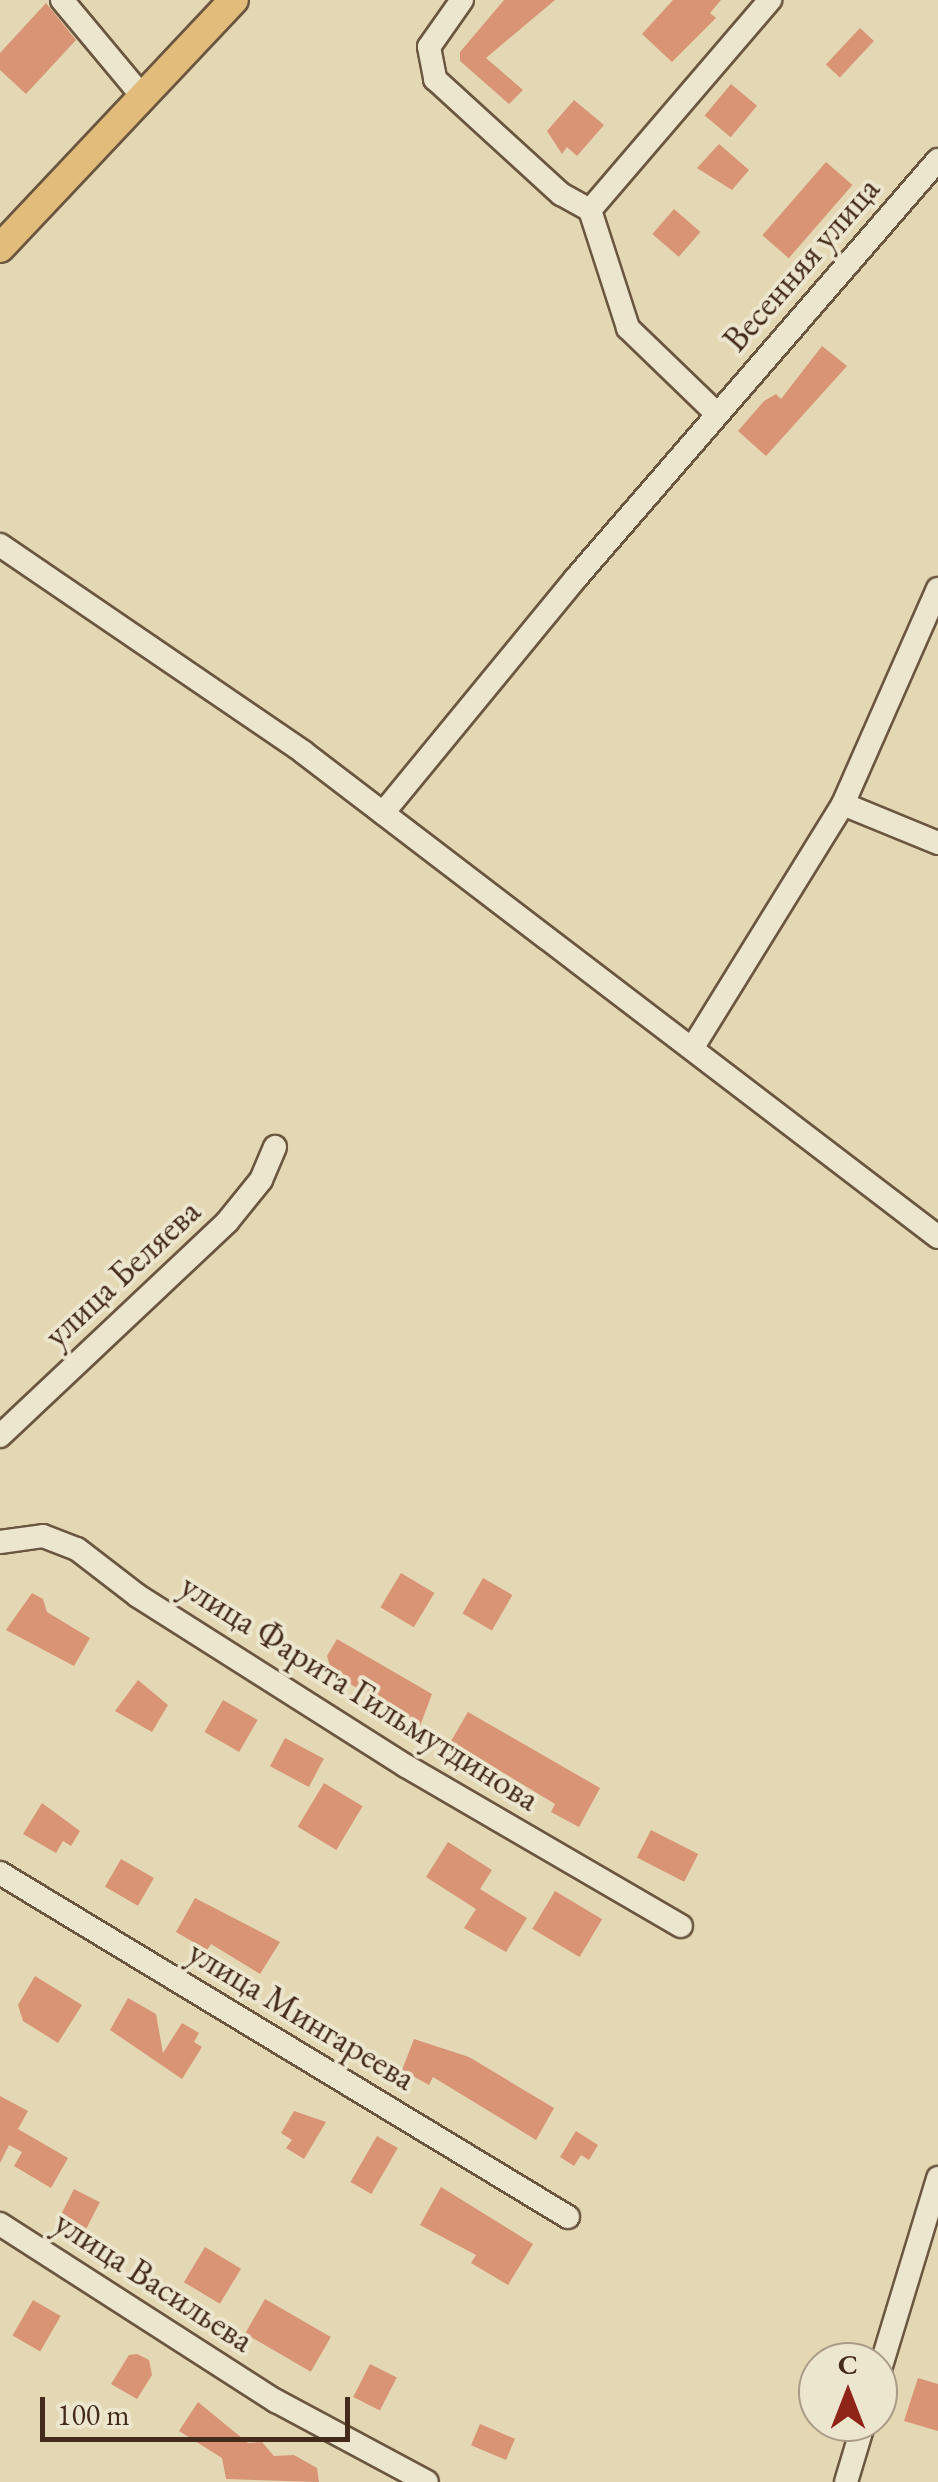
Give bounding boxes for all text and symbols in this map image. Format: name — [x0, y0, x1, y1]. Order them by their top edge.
street label: Весенняя улица — [714, 168, 888, 360]
street label: улица Беляева — [35, 1190, 209, 1356]
street label: улица Фарита Гильмутдинова — [173, 1564, 547, 1820]
street label: улица Мингареева — [181, 1931, 423, 2099]
street label: улица Васильева — [47, 2201, 261, 2361]
north arrow — [798, 2342, 898, 2442]
text: С — [838, 2346, 858, 2382]
scale bar — [45, 2377, 355, 2439]
text: 100 m — [57, 2395, 130, 2434]

